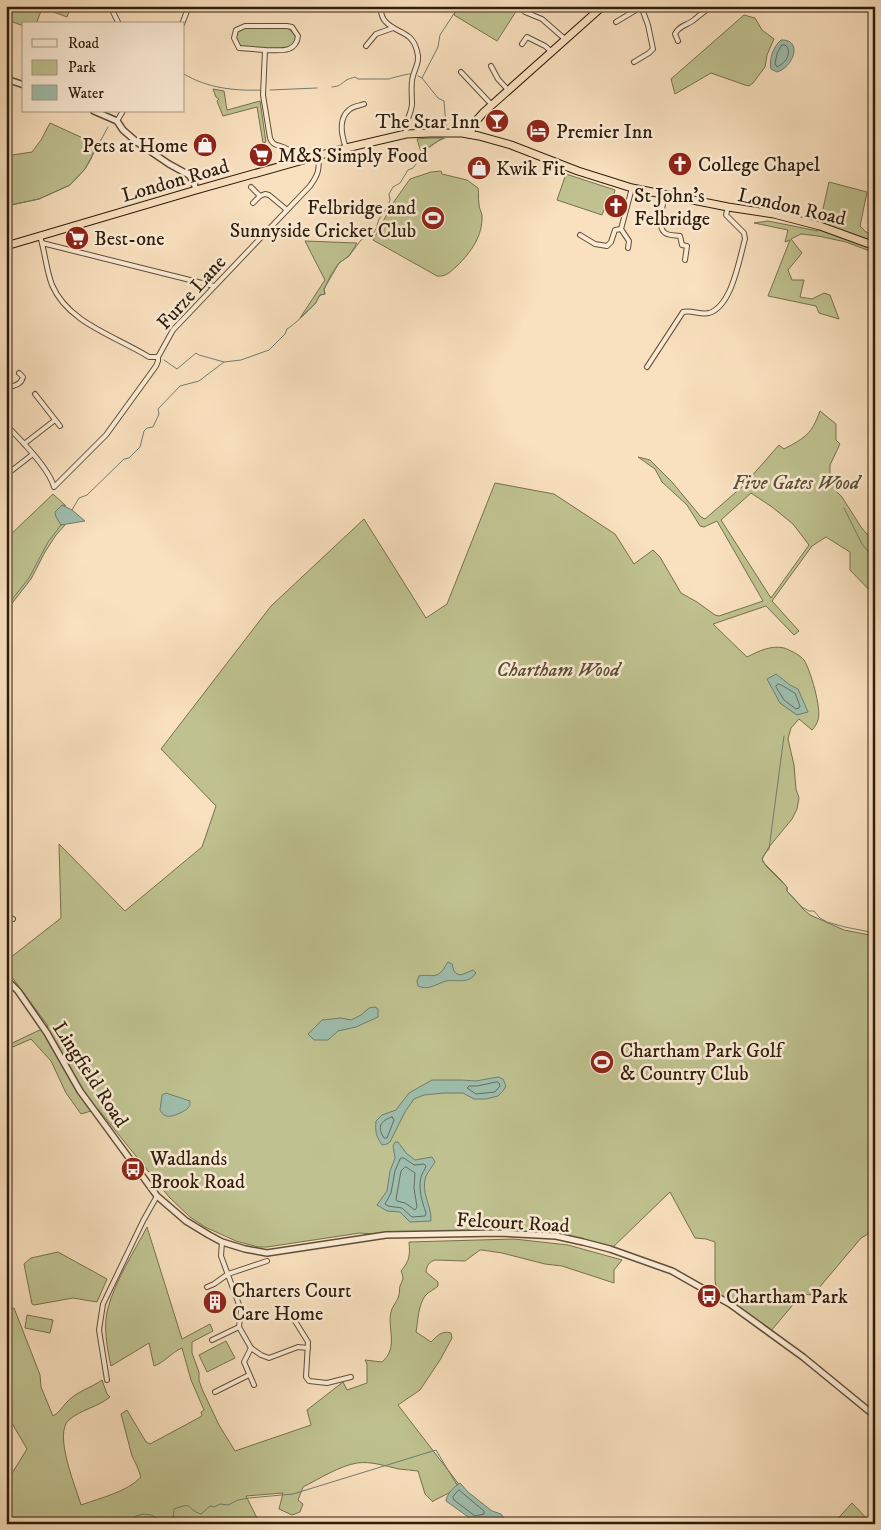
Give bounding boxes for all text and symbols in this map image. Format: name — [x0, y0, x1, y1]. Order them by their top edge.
legend — [22, 22, 185, 112]
text: Road — [68, 34, 100, 53]
text: Park — [68, 58, 97, 77]
text: Water — [67, 84, 104, 103]
bar icon: The Star Inn — [484, 108, 510, 134]
place label: The Star Inn — [376, 110, 481, 135]
hotel icon: Premier Inn — [525, 118, 551, 144]
place label: Premier Inn — [556, 120, 653, 145]
shop icon: Pets at Home — [192, 132, 218, 158]
place label: Pets at Home — [82, 134, 188, 159]
supermarket icon: M&S Simply Food — [248, 142, 274, 168]
place label: M&S Simply Food — [278, 144, 428, 169]
church icon: College Chapel — [667, 151, 693, 177]
place label: College Chapel — [698, 153, 820, 178]
street label: London Road — [119, 154, 232, 209]
shop icon: Kwik Fit — [466, 155, 492, 181]
place label: Kwik Fit — [496, 157, 565, 182]
street label: London Road — [735, 183, 848, 232]
place label: St John's Felbridge — [634, 184, 710, 232]
church icon: St John's Felbridge — [603, 193, 629, 219]
place label: Felbridge and Sunnyside Cricket Club — [230, 196, 416, 244]
sports icon: Felbridge and Sunnyside Cricket Club — [420, 205, 446, 231]
supermarket icon: Best-one — [64, 225, 90, 251]
place label: Best-one — [94, 227, 165, 252]
street label: Furze Lane — [152, 251, 232, 335]
park label: Five Gates Wood — [732, 471, 863, 496]
park label: Chartham Wood — [496, 658, 623, 683]
street label: Lingfield Road — [46, 1017, 133, 1132]
place label: Chartham Park Golf & Country Club — [620, 1039, 786, 1087]
sports icon: Chartham Park Golf & Country Club — [589, 1049, 615, 1075]
place label: Wadlands Brook Road — [149, 1147, 245, 1195]
bus stop icon: Wadlands Brook Road — [120, 1156, 146, 1182]
street label: Felcourt Road — [456, 1208, 570, 1239]
place label: Charters Court Care Home — [232, 1279, 351, 1327]
bus stop icon: Chartham Park — [696, 1283, 722, 1309]
place label: Chartham Park — [726, 1285, 848, 1310]
building icon: Charters Court Care Home — [202, 1289, 228, 1315]

